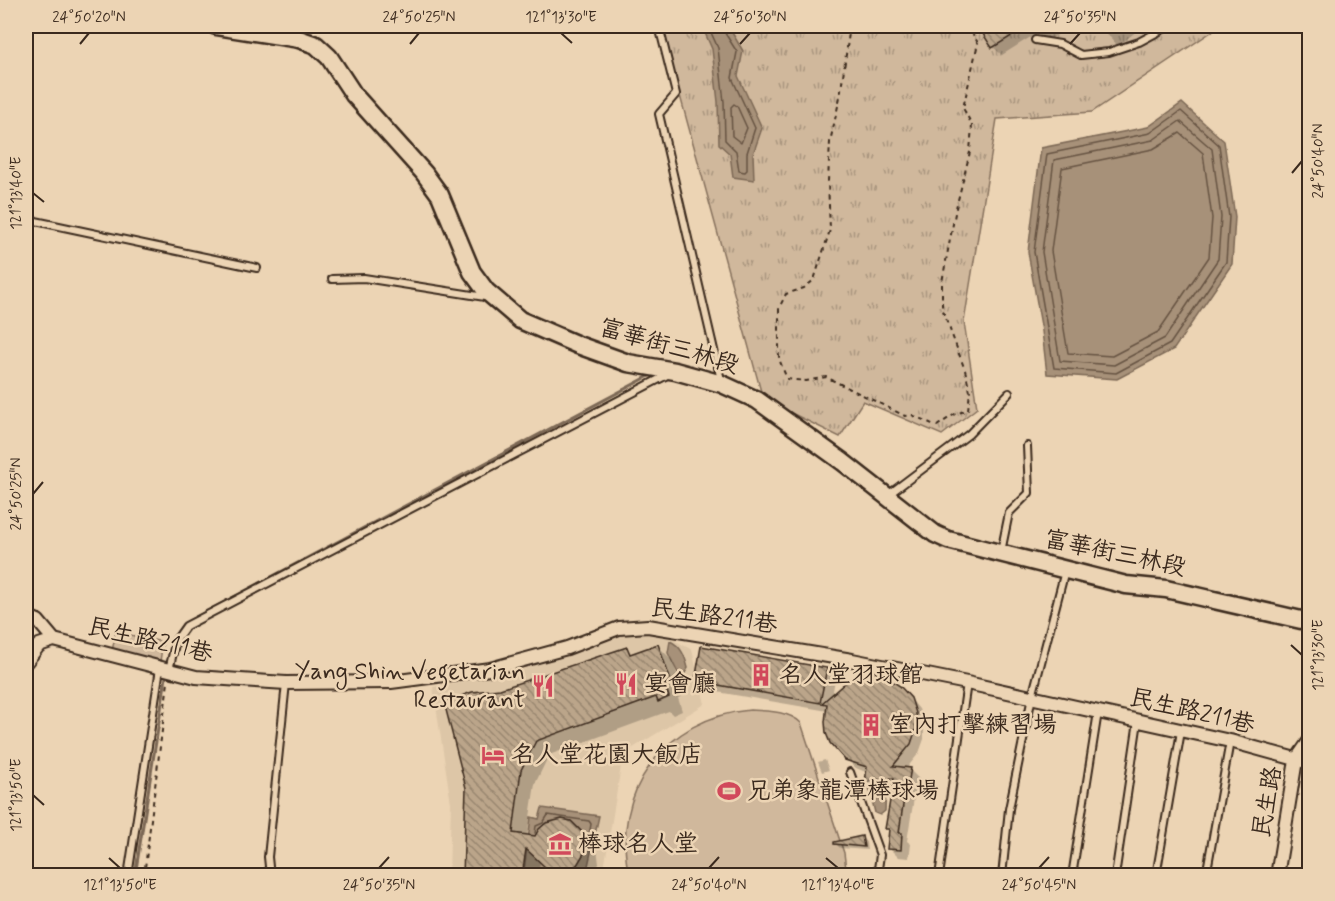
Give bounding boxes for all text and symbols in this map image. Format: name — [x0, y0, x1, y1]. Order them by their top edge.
text: 24°50'20"N — [52, 8, 126, 28]
text: 24°50'25"N — [382, 8, 456, 28]
text: 121°13'30"E — [525, 8, 597, 28]
text: 24°50'30"N — [713, 8, 787, 28]
text: 24°50'35"N — [1044, 8, 1116, 28]
text: 24°50'40"N — [1309, 123, 1329, 199]
text: 121°13'40"E — [7, 156, 27, 230]
street label: 富華街三林段 — [596, 312, 742, 382]
text: 24°50'25"N — [7, 457, 27, 531]
street label: 富華街三林段 — [1041, 524, 1189, 584]
street label: 民生路211巷 — [649, 593, 779, 641]
street label: 民生路211巷 — [84, 612, 216, 670]
text: 121°13'30"E — [1309, 619, 1329, 691]
place label: Yang Shin Vegetarian Restaurant — [295, 657, 525, 716]
place label: 名人堂羽球館 — [779, 660, 923, 691]
building icon: 名人堂羽球館 — [748, 662, 774, 688]
place label: 宴會廳 — [644, 669, 716, 700]
restaurant icon: 宴會廳 — [613, 671, 639, 697]
restaurant icon: Yang Shin Vegetarian Restaurant — [530, 673, 556, 699]
street label: 民生路211巷 — [1126, 683, 1258, 741]
place label: 室內打擊練習場 — [889, 710, 1057, 741]
building icon: 室內打擊練習場 — [858, 712, 884, 738]
place label: 名人堂花園大飯店 — [511, 740, 703, 771]
hotel icon: 名人堂花園大飯店 — [480, 742, 506, 768]
text: 121°13'50"E — [7, 758, 27, 832]
street label: 民生路 — [1246, 764, 1290, 840]
place label: 兄弟象龍潭棒球場 — [747, 776, 939, 807]
sports icon: 兄弟象龍潭棒球場 — [716, 778, 742, 804]
place label: 棒球名人堂 — [578, 829, 698, 860]
museum icon: 棒球名人堂 — [547, 831, 573, 857]
text: 121°13'50"E — [83, 876, 157, 896]
text: 24°50'35"N — [343, 876, 415, 896]
text: 24°50'40"N — [671, 876, 747, 896]
text: 121°13'40"E — [801, 876, 875, 896]
text: 24°50'45"N — [1002, 876, 1076, 896]

